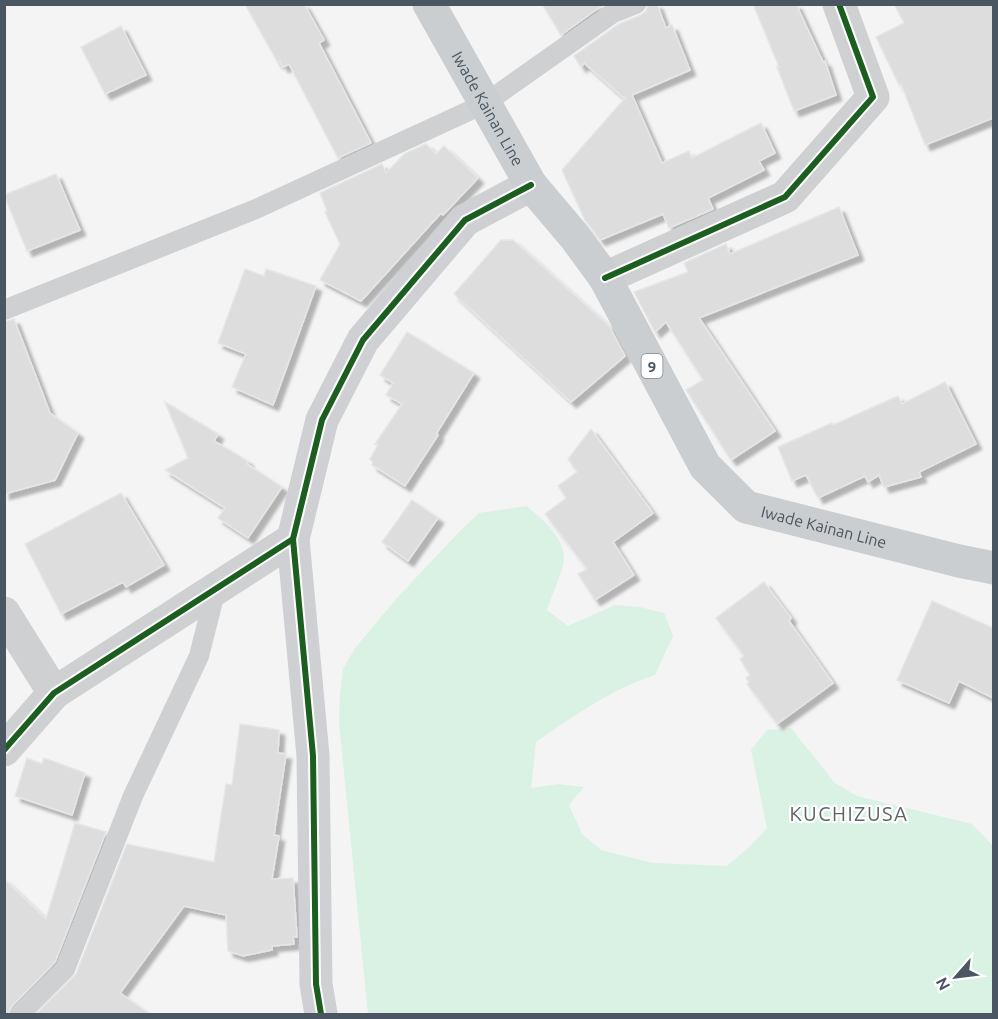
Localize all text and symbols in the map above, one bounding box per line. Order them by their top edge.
street label: Iwade Kainan Line [448,48,527,169]
road number: 9 [642,354,662,378]
street label: Iwade Kainan Line [759,502,889,551]
district label: KUCHIZUSA [789,802,909,825]
north arrow [926,947,986,1007]
text: N [932,975,954,994]

